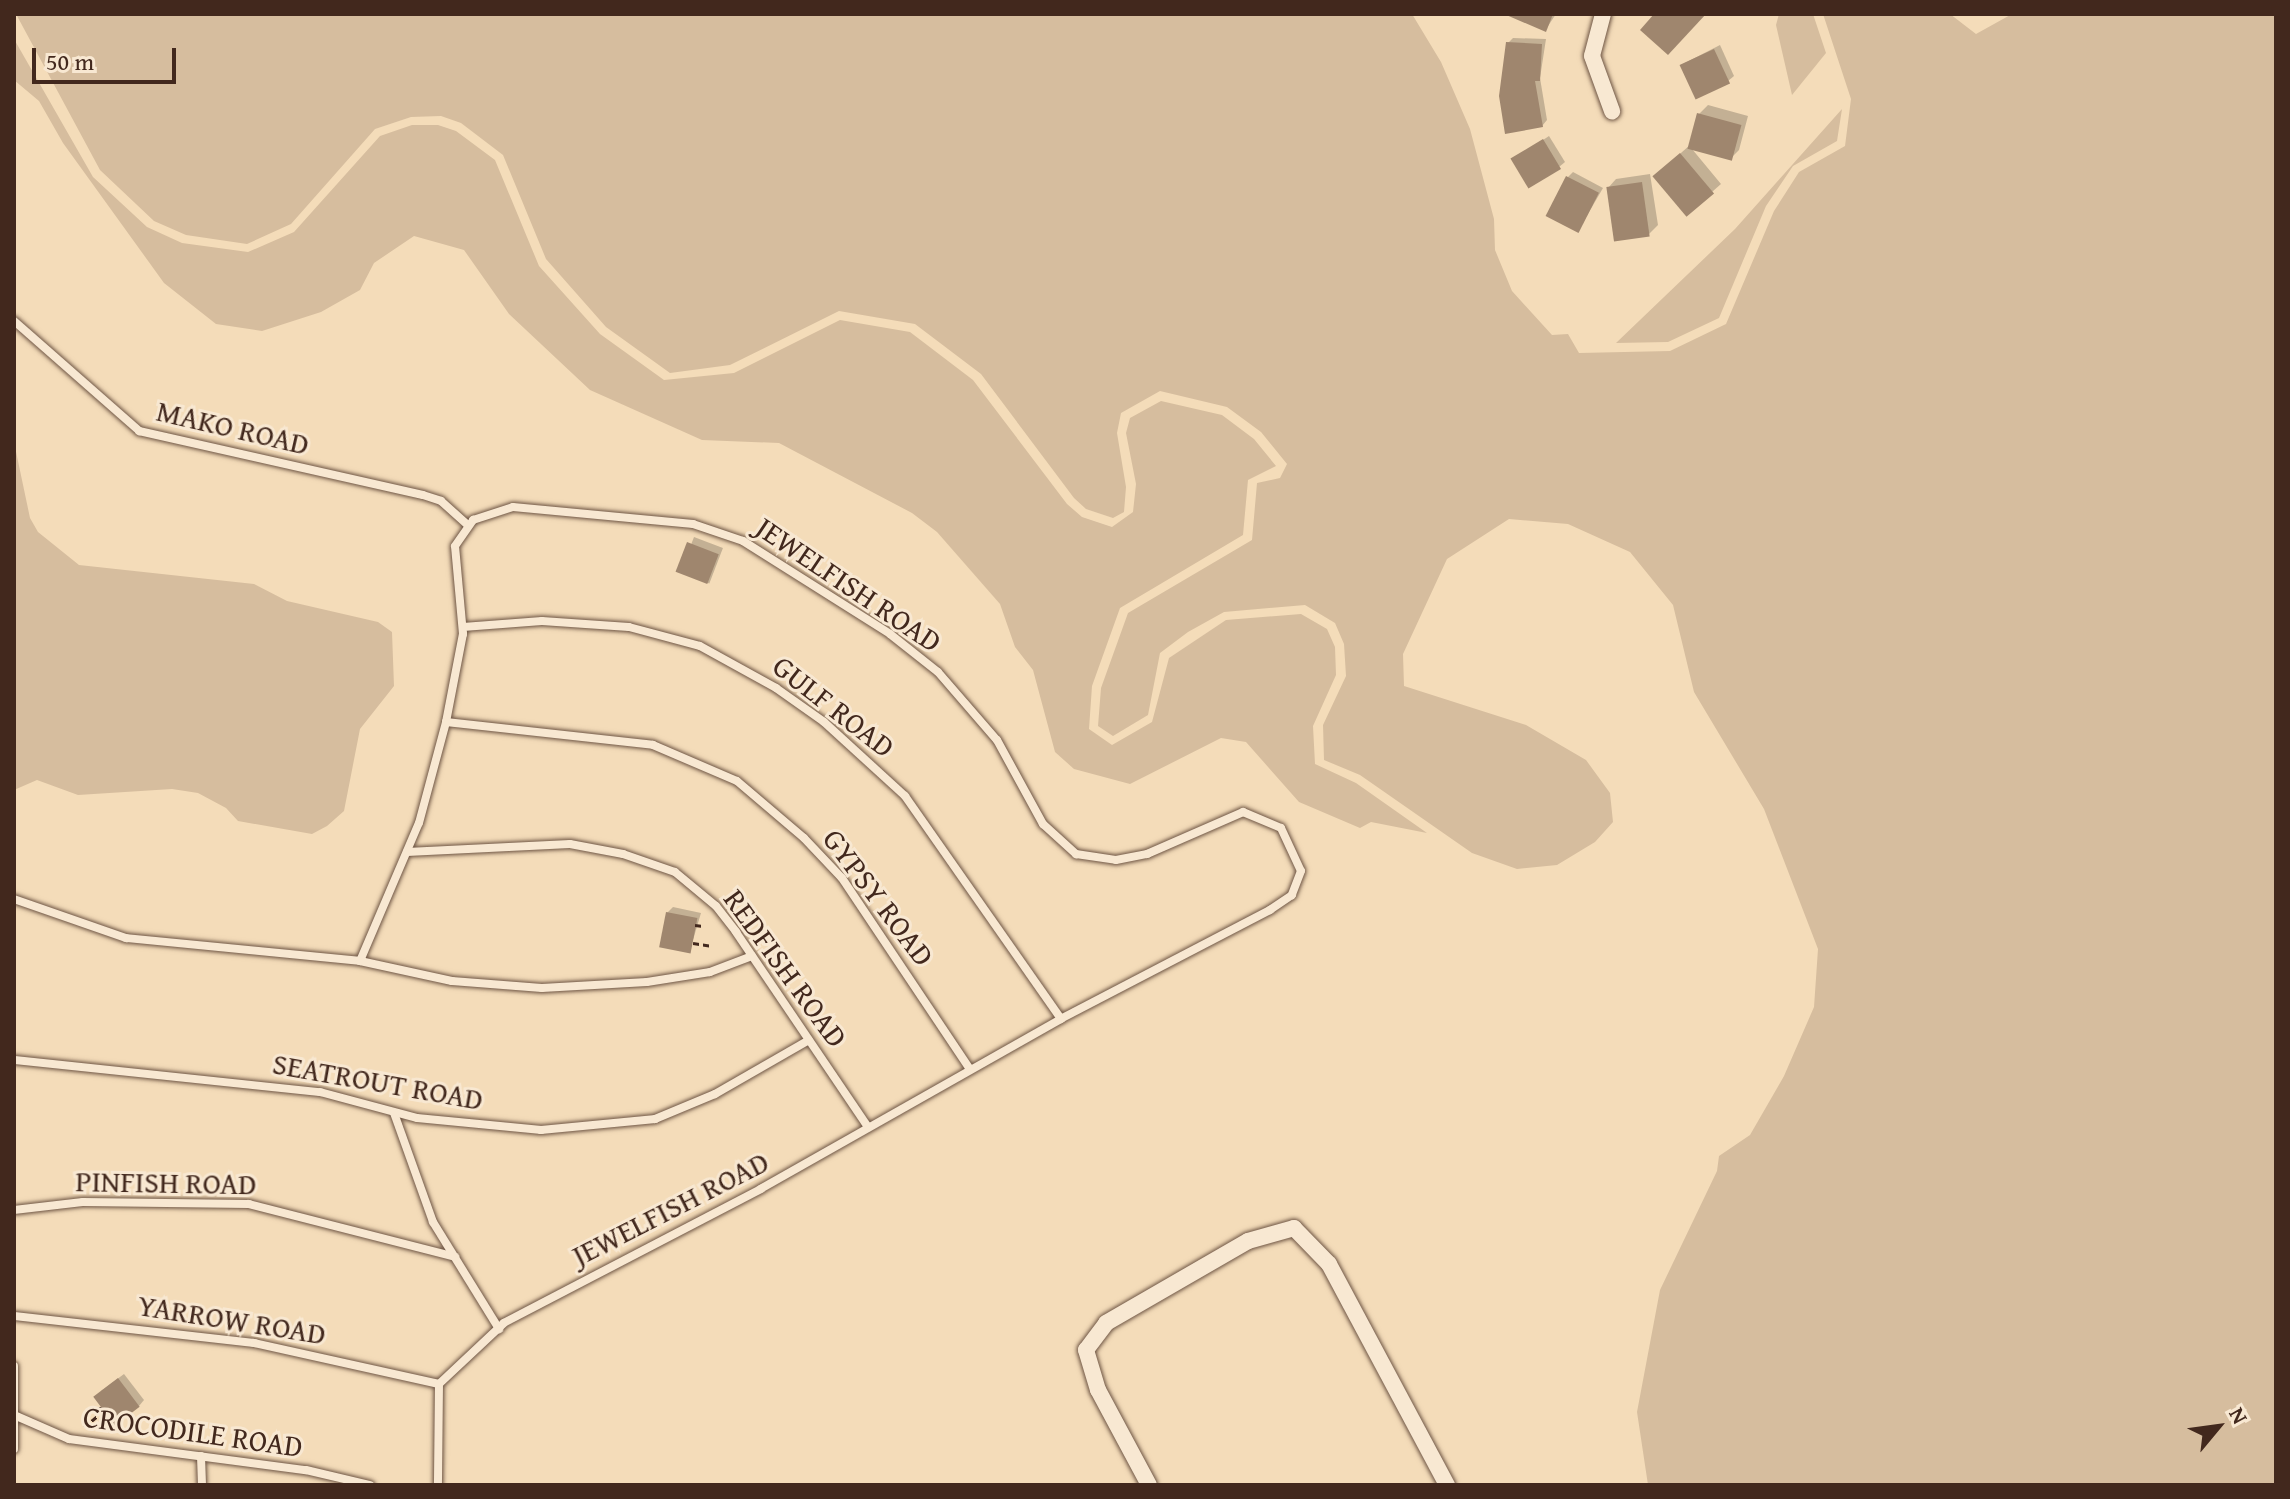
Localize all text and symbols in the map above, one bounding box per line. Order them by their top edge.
scale bar [36,32,180,82]
text: 50 m [46,44,94,79]
street label: MAKO ROAD [153,392,313,462]
street label: JEWELFISH ROAD [749,509,949,659]
street label: GULF ROAD [766,647,902,765]
street label: GYPSY ROAD [816,821,942,973]
street label: REDFISH ROAD [717,882,855,1054]
street label: SEATROUT ROAD [270,1045,486,1117]
street label: JEWELFISH ROAD [566,1143,774,1273]
street label: PINFISH ROAD [75,1162,257,1202]
street label: YARROW ROAD [135,1286,329,1352]
north arrow [2178,1387,2258,1467]
street label: CROCODILE ROAD [81,1398,305,1464]
text: N [2221,1401,2257,1430]

